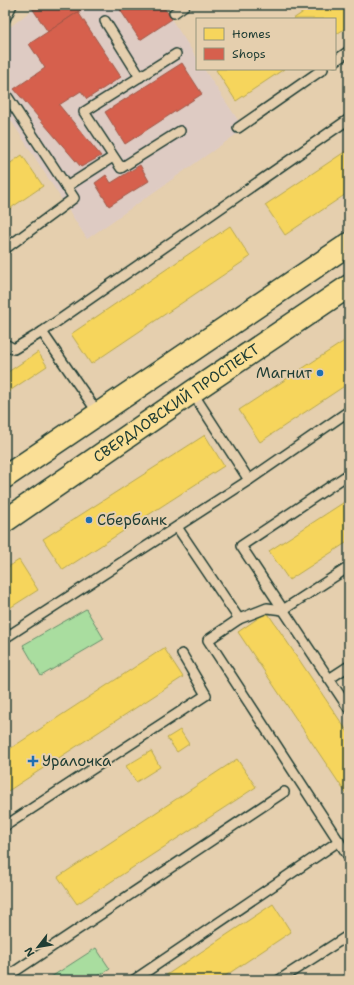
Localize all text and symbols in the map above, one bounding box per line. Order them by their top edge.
legend [196,18,336,70]
text: Homes [232,26,271,42]
text: Shops [232,46,266,62]
street label: СВЕРДЛОВСКИЙ ПРОСПЕКТ [89,339,263,467]
place label: Магнит [256,363,312,383]
marker: Магнит [315,368,325,378]
place label: Сбербанк [97,510,167,530]
marker: Сбербанк [84,515,94,525]
place label: Уралочка [42,751,112,771]
marker: Уралочка [27,755,39,767]
north arrow [18,927,58,967]
text: N [21,944,39,959]

